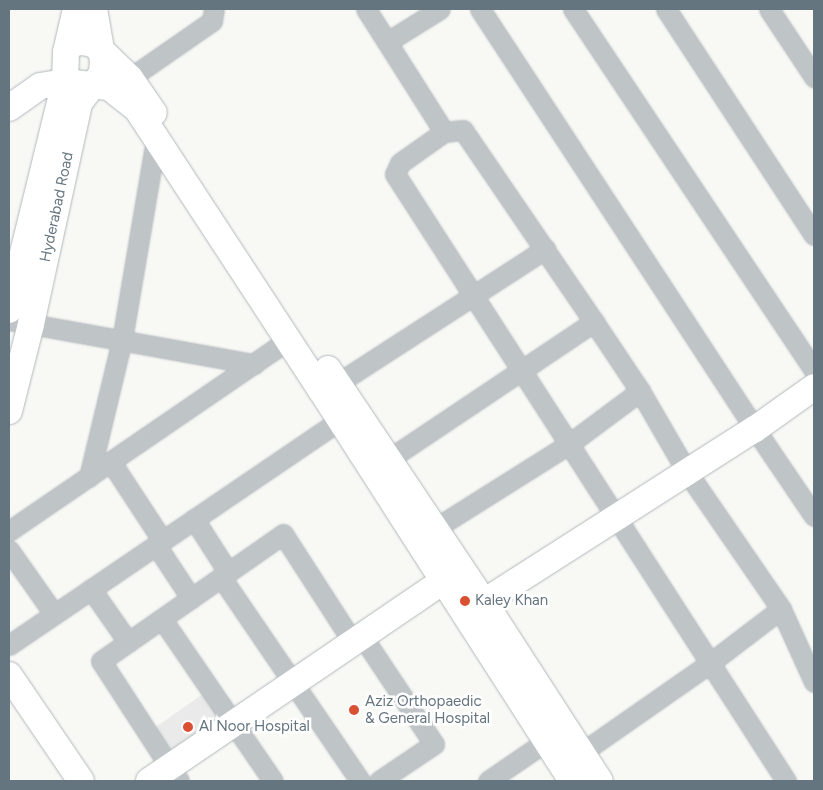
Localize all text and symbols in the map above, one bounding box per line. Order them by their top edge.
street label: Hyderabad Road [37,150,77,264]
place label: Kaley Khan [475,592,548,610]
marker: Kaley Khan [459,595,471,607]
place label: Aziz Orthopaedic & General Hospital [365,692,490,727]
marker: Aziz Orthopaedic & General Hospital [347,703,361,717]
place label: Al Noor Hospital [199,718,310,736]
marker: Al Noor Hospital [181,720,195,734]

